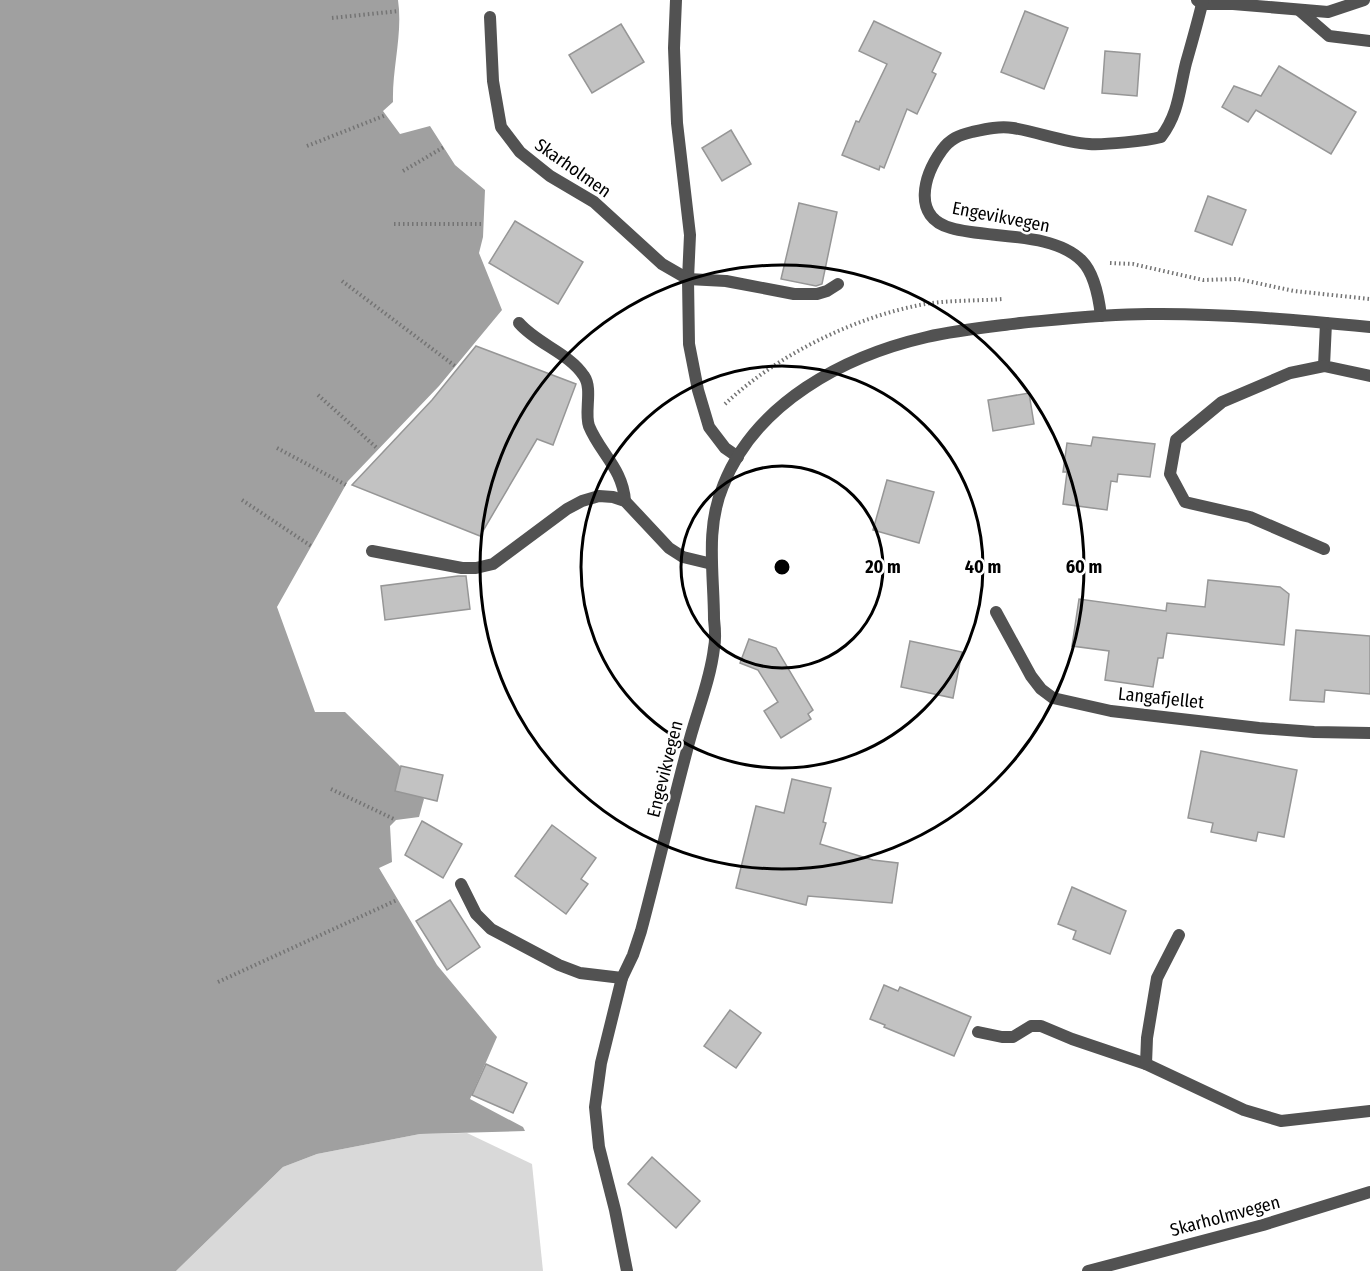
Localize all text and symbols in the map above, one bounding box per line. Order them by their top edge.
street label: Skarholmen [531,134,615,202]
street label: Engevikvegen [950,197,1052,237]
text: 20 m [864,556,901,578]
text: 40 m [965,556,1001,578]
text: 60 m [1066,556,1102,578]
centre of rings [772,557,792,577]
street label: Langafjellet [1117,683,1205,713]
street label: Engevikvegen [642,718,688,820]
street label: Skarholmvegen [1168,1191,1282,1241]

